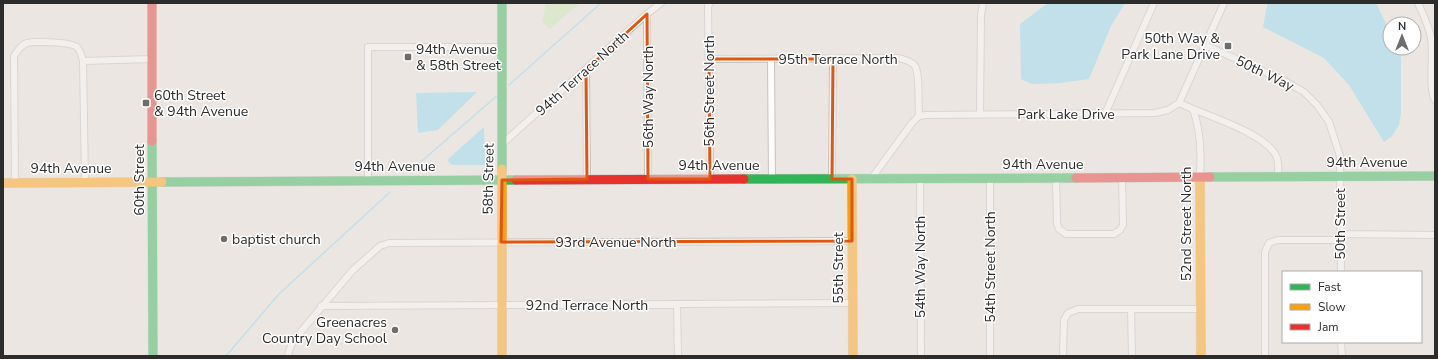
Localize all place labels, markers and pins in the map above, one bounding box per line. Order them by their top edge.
place label: 50th Way & Park Lane Drive [1121,29,1220,64]
place label: 94th Avenue & 58th Street [416,40,501,75]
marker: 50th Way & Park Lane Drive [1223,41,1233,51]
marker: 94th Avenue & 58th Street [403,52,413,62]
place label: 60th Street & 94th Avenue [154,86,248,121]
marker: 60th Street & 94th Avenue [141,98,151,108]
place label: baptist church [232,230,321,249]
marker: baptist church [219,234,229,244]
place label: Greenacres Country Day School [262,313,388,348]
marker: Greenacres Country Day School [390,325,400,335]

